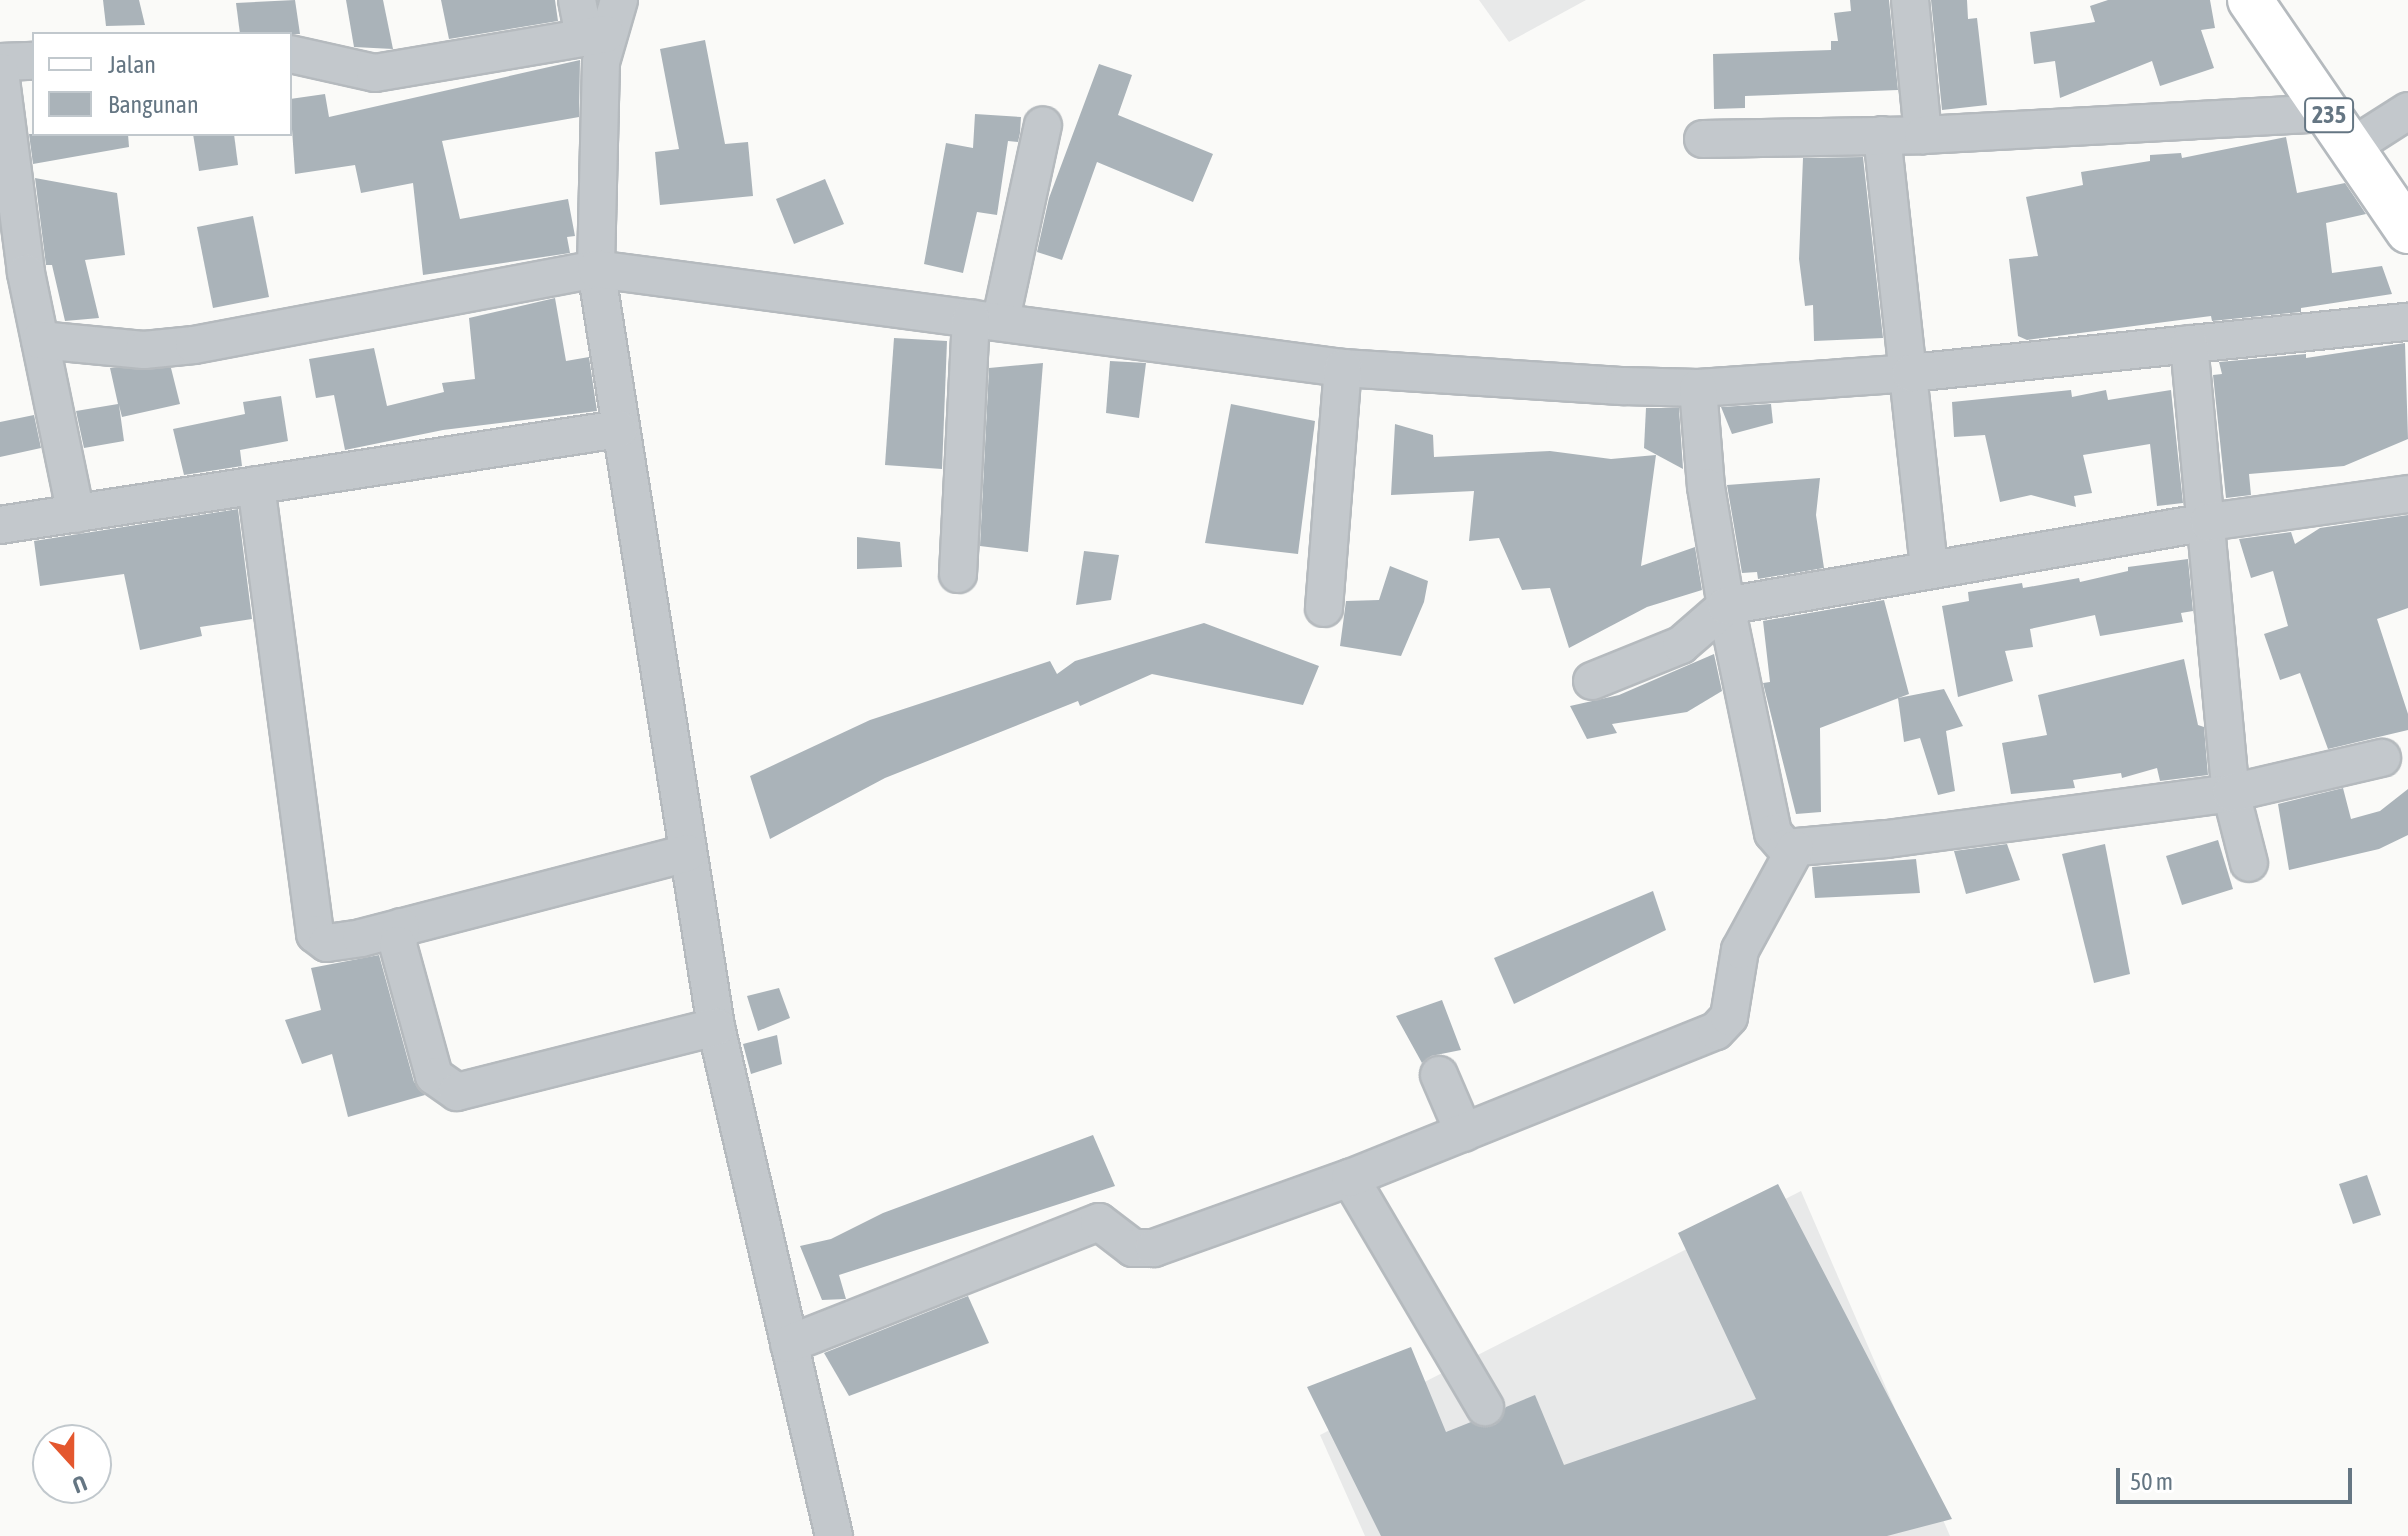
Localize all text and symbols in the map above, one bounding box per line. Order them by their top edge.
legend [32,32,292,136]
text: Jalan [108,51,156,78]
text: Bangunan [108,91,199,118]
road number: 235 [2303,95,2355,135]
north arrow [32,1424,112,1504]
scale bar [2120,1452,2356,1502]
text: 50 m [2130,1468,2173,1495]
text: U [69,1470,91,1499]

